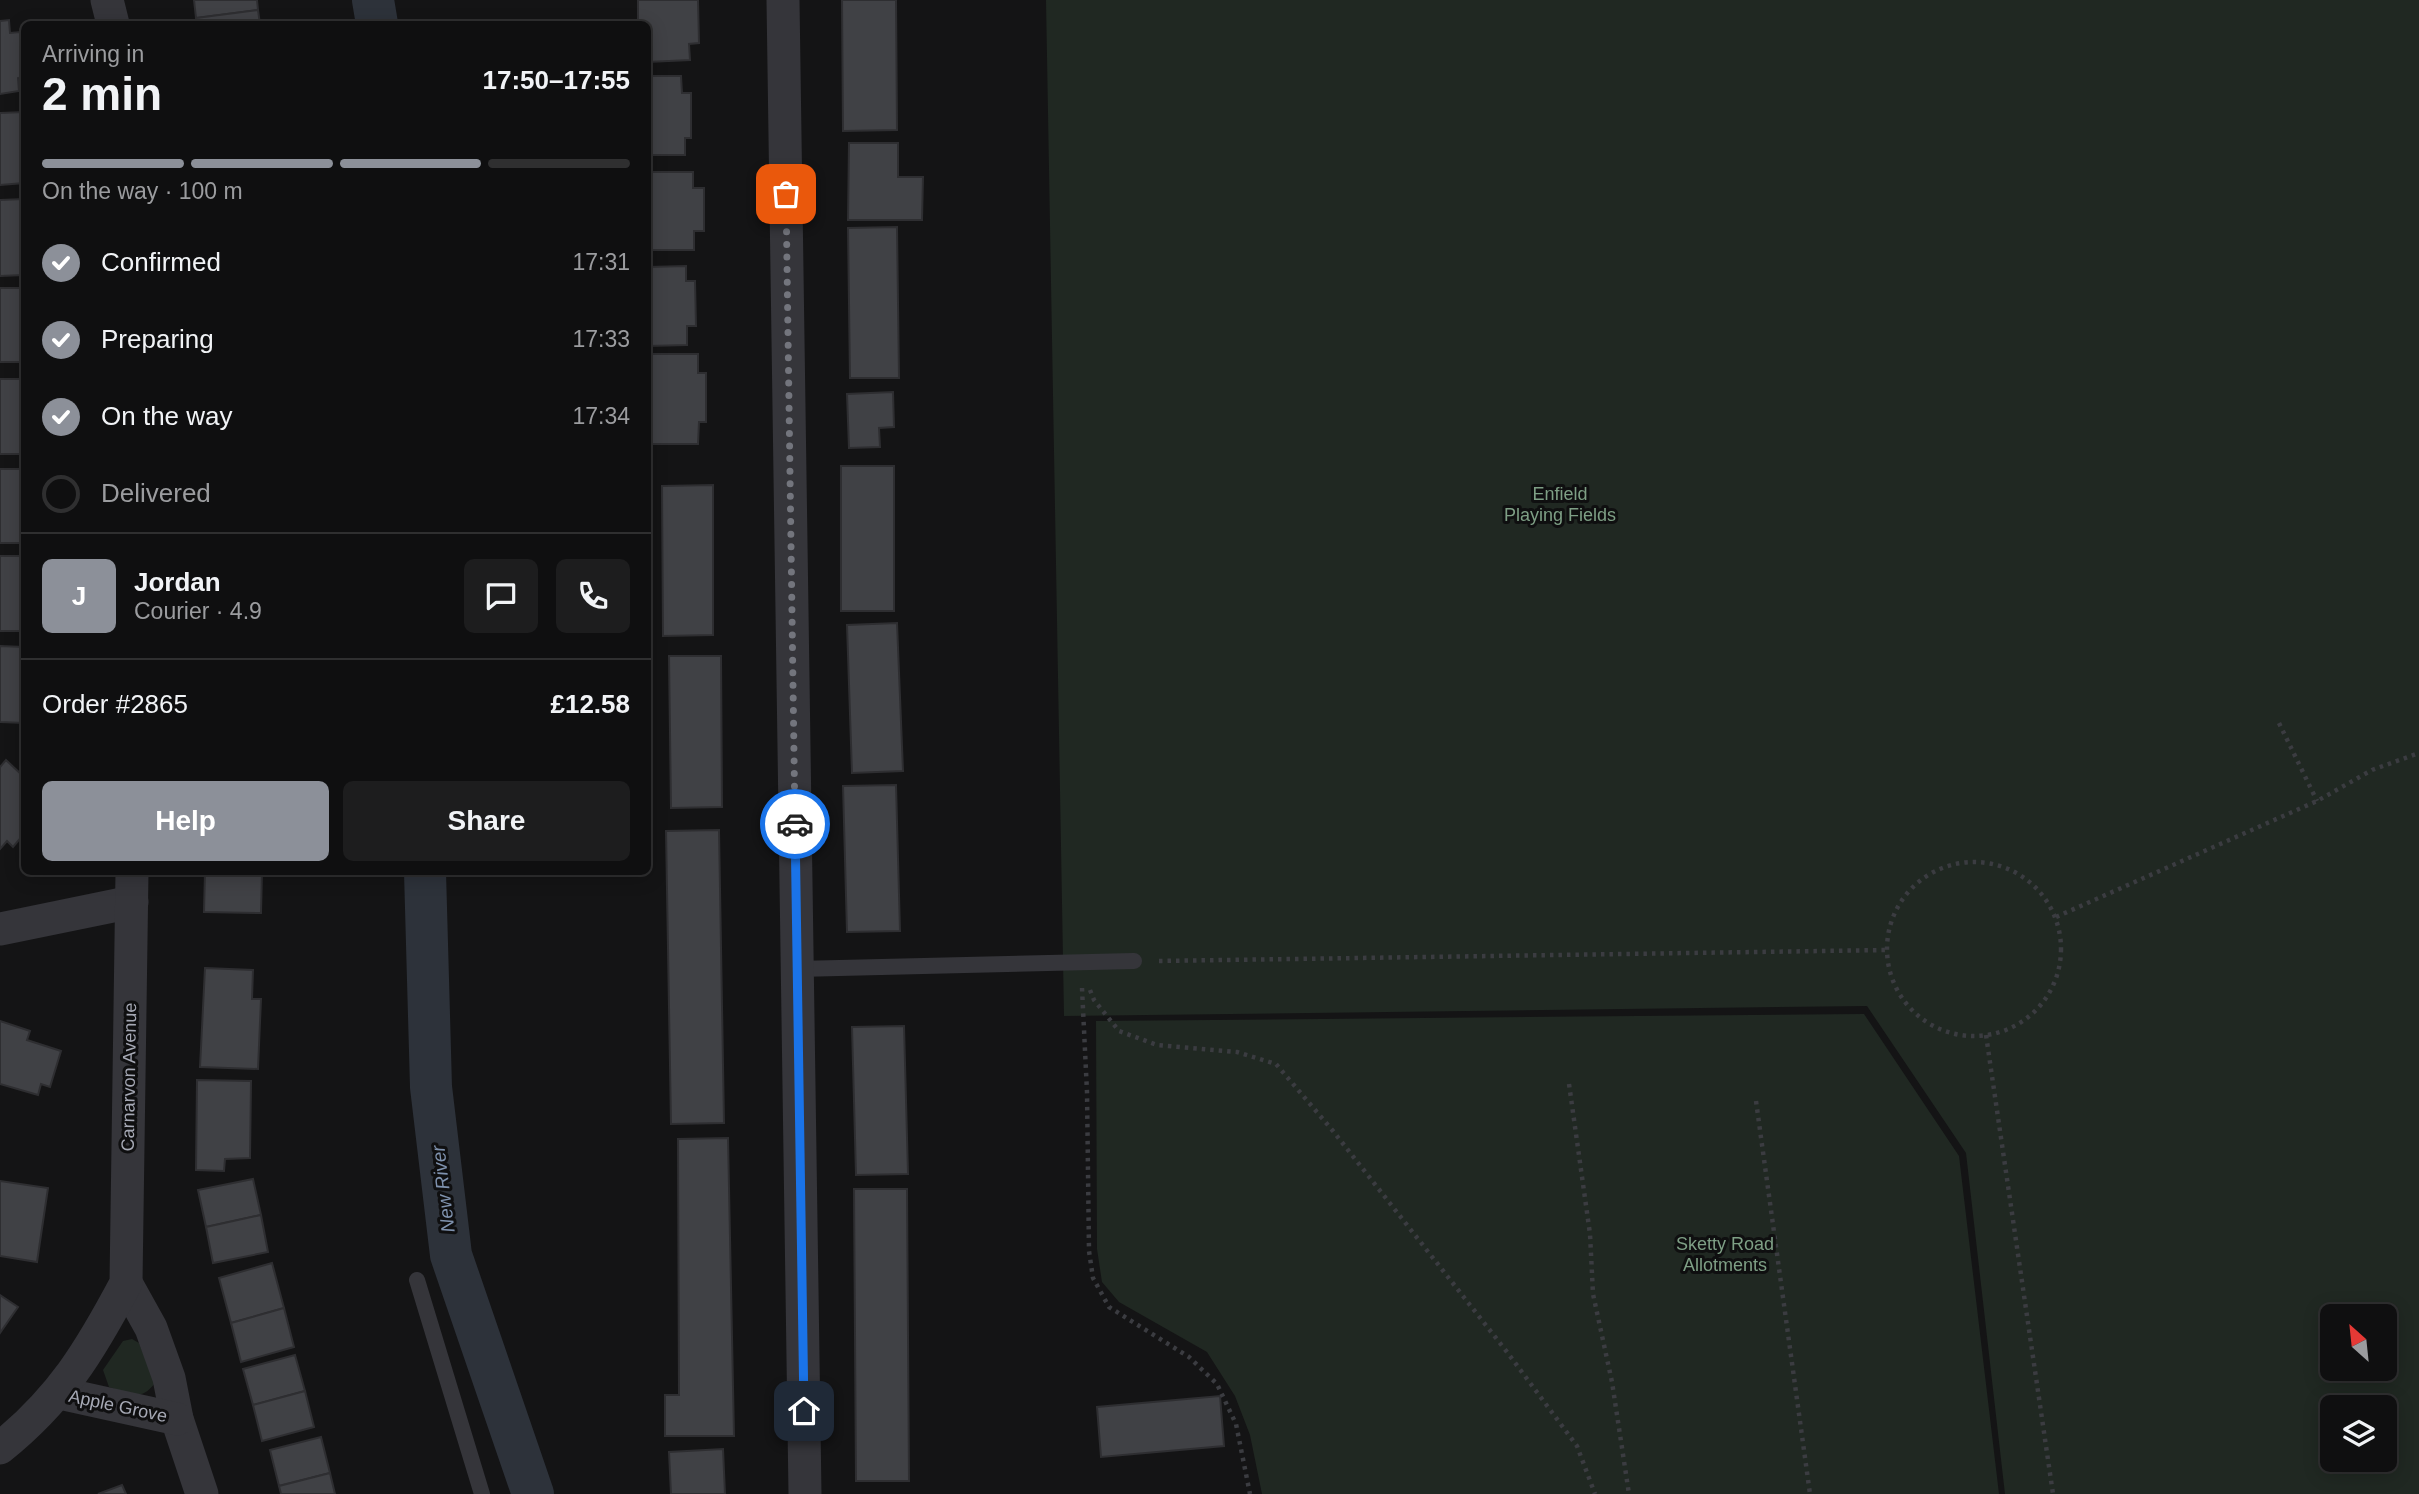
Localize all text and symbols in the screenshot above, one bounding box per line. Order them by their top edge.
text: Arriving in [42,41,144,67]
text: 17:50–17:55 [483,65,630,95]
text: 2 min [42,68,162,120]
pin [756,164,816,224]
icon: bag [767,175,805,213]
text: On the way · 100 m [42,178,243,204]
icon: check [42,244,80,282]
text: Confirmed [101,247,221,277]
text: 17:31 [572,249,630,275]
icon: check [42,321,80,359]
text: Preparing [101,324,214,354]
text: 17:33 [572,326,630,352]
icon: check [42,398,80,436]
text: On the way [101,401,233,431]
text: 17:34 [572,403,630,429]
text: Delivered [101,478,211,508]
park label: Enfield Playing Fields [1504,484,1616,525]
button: chat [464,559,538,633]
button: phone [556,559,630,633]
text: Jordan [134,567,221,597]
text: J [72,581,86,611]
text: Courier · 4.9 [134,598,262,624]
text: Order #2865 [42,689,188,719]
text: £12.58 [550,689,630,719]
button: Help [42,781,329,861]
button: Share [343,781,630,861]
courier [760,789,830,859]
icon: car [776,805,814,843]
street label: Carnarvon Avenue [118,1002,140,1152]
water label: New River [427,1144,459,1234]
park label: Sketty Road Allotments [1676,1234,1774,1275]
north arrow [2320,1304,2398,1381]
map controls [2320,1304,2397,1472]
pin [774,1381,834,1441]
street label: Apple Grove [67,1386,169,1426]
icon: home [785,1392,823,1430]
button: layers [2320,1395,2397,1472]

